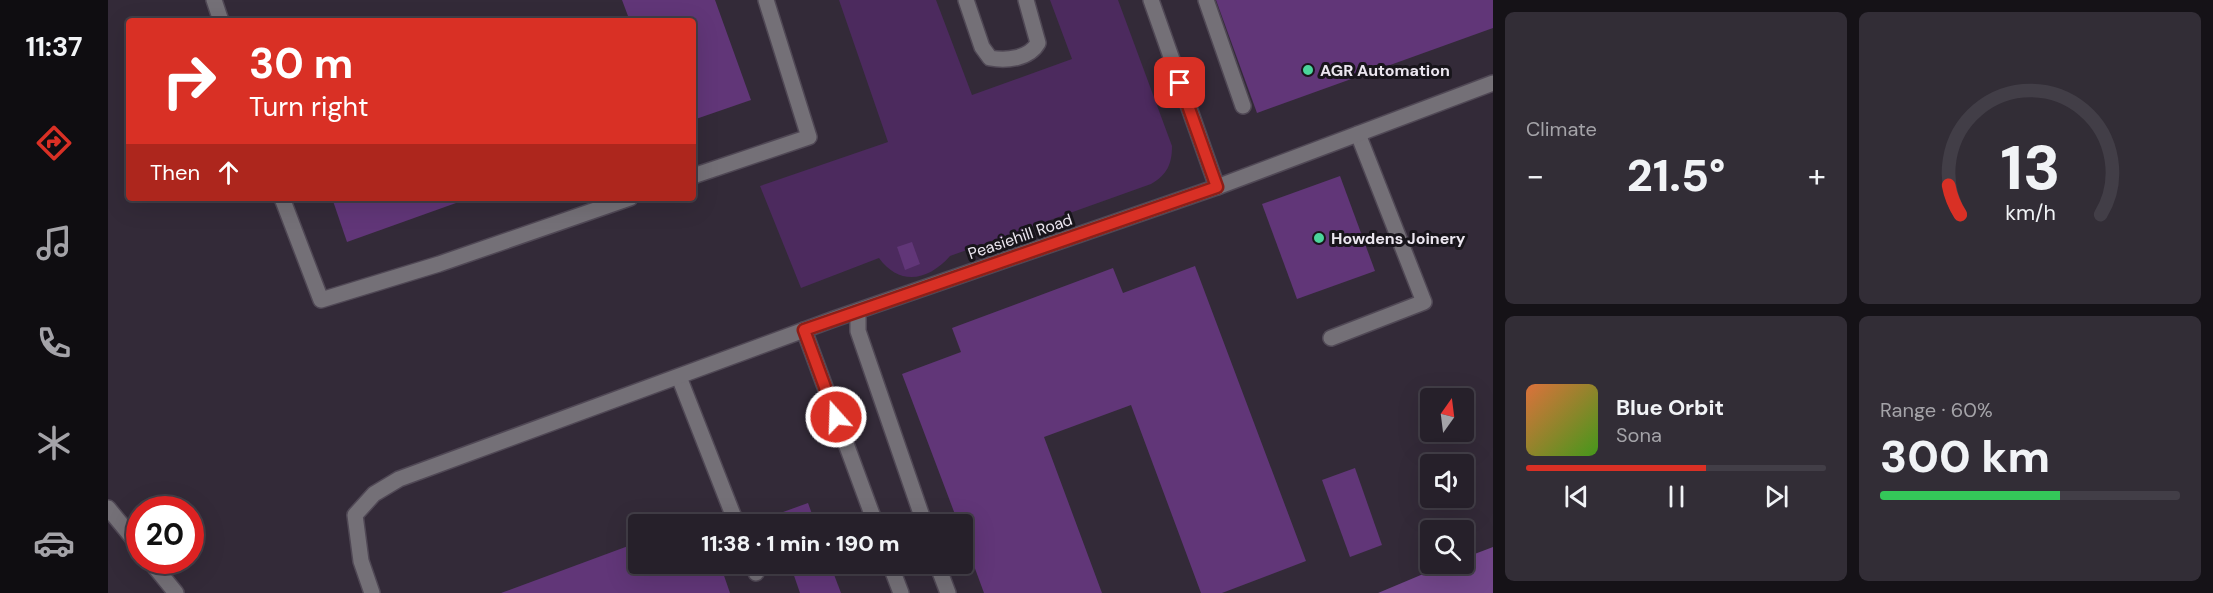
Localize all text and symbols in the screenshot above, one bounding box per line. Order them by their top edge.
text: 11:37 [25,29,83,64]
text: 30 m [249,36,353,91]
icon: right [150,42,228,120]
pin [1154,57,1205,108]
place label: AGR Automation [1320,60,1450,81]
marker: AGR Automation [1301,63,1315,77]
icon: arrive [1163,66,1196,99]
text: Turn right [249,89,369,124]
text: Climate [1526,116,1597,142]
icon: directions [33,122,75,164]
text: 13 [2000,127,2060,208]
text: 21.5° [1627,146,1725,205]
text: − [1526,154,1544,197]
text: + [1808,154,1826,197]
icon: ahead [212,156,245,189]
text: Then [150,158,200,187]
text: km/h [2005,199,2055,227]
street label: Peasiehill Road [965,209,1075,264]
icon: music [33,222,75,264]
place label: Howdens Joinery [1331,228,1466,249]
marker: Howdens Joinery [1312,231,1326,245]
icon: phone [33,322,75,364]
position arrow [804,385,868,449]
north arrow [1420,388,1474,442]
map controls [1420,388,1474,574]
text: Blue Orbit [1616,393,1724,422]
text: Range · 60% [1880,397,1993,423]
icon: climate [33,422,75,464]
text: Sona [1616,422,1662,448]
text: 300 km [1880,427,2050,486]
button: sound [1420,454,1474,508]
icon: previous [1560,480,1593,513]
icon: pause [1660,480,1693,513]
icon: next [1760,480,1793,513]
speed limit sign: 20 [126,496,204,574]
button: search [1420,520,1474,574]
icon: car [33,522,75,564]
text: 11:38 · 1 min · 190 m [701,529,900,558]

